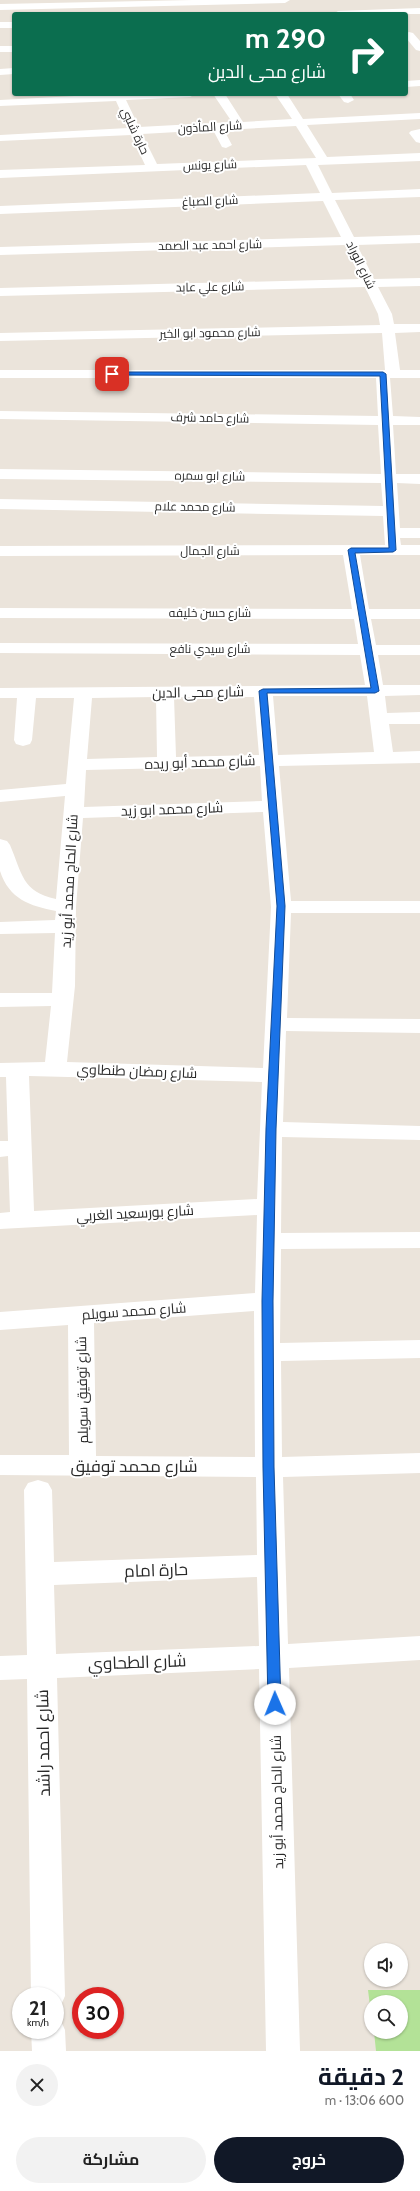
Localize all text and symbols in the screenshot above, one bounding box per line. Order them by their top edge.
text: 290 m [245,21,326,55]
icon: right [340,28,392,80]
text: شارع محى الدين [208,61,326,83]
street label: حارة شلبي [115,105,153,158]
street label: شارع المأذون [177,117,243,137]
street label: شارع يونس [183,156,237,174]
street label: شارع الصباغ [182,192,239,210]
street label: شارع احمد عبد الصمد [158,236,262,254]
street label: شارع الوراد [343,238,380,292]
street label: شارع علي عابد [176,278,245,298]
street label: شارع محمود ابو الخير [158,324,261,342]
pin [95,357,129,391]
icon: arrive [101,363,123,385]
street label: شارع حامد شرف [171,409,250,427]
street label: شارع ابو سمره [175,467,246,485]
street label: شارع محمد علام [154,498,236,516]
street label: شارع الجمال [180,543,240,559]
street label: شارع حسن خليفه [169,605,251,621]
street label: شارع سيدي نافع [170,641,251,659]
street label: شارع محى الدين [152,682,244,702]
street label: شارع محمد أبو ريده [144,751,256,773]
street label: شارع محمد ابو زيد [120,798,224,820]
street label: شارع الحاج محمد أبو زيد [57,814,81,948]
street label: شارع رمضان طنطاوي [76,1060,198,1085]
street label: شارع بورسعيد الغربي [76,1201,194,1228]
street label: شارع محمد سويلم [81,1298,187,1325]
street label: شارع توفيق سويلم [72,1336,93,1444]
street label: شارع محمد توفيق [70,1456,198,1478]
street label: حارة امام [124,1559,188,1583]
street label: شارع الطحاوي [87,1650,187,1677]
position arrow [254,1683,296,1725]
street label: شارع احمد راشد [32,1689,56,1797]
street label: شارع الحاج محمد أبو زيد [267,1735,287,1869]
map controls [364,1943,408,2039]
button: sound [364,1943,408,1987]
speed limit sign: 30 [72,1987,124,2039]
button: search [364,1995,408,2039]
text: 21 [29,1996,47,2020]
text: km/h [27,2016,49,2029]
text: 2 دقيقة [318,2062,404,2091]
button: close [16,2064,58,2106]
text: 600 m · 13:06 [325,2092,404,2108]
button: مشاركة [16,2137,206,2183]
button: خروج [214,2137,404,2183]

